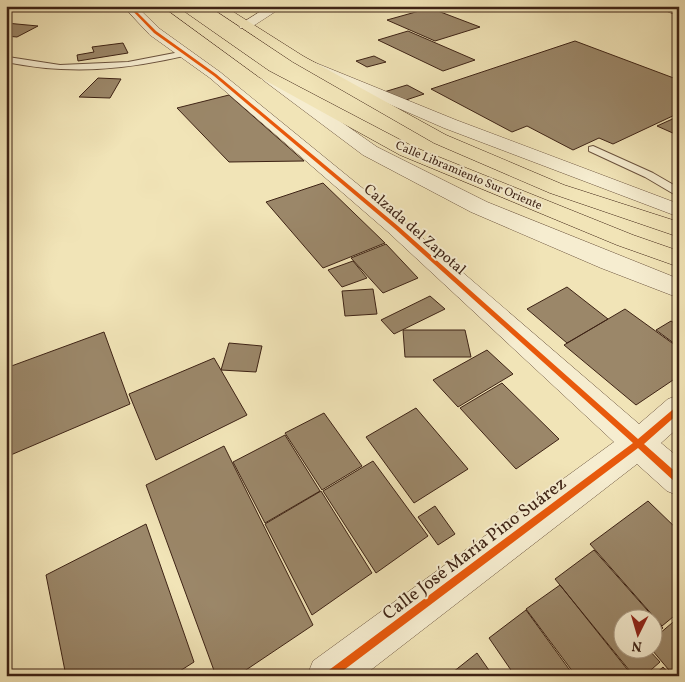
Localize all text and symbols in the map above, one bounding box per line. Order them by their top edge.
street label: Calle Libramiento Sur Oriente [393,138,545,214]
street label: Calzada del Zapotal [358,180,470,281]
street label: Calle José María Pino Suárez [378,472,572,627]
north arrow [612,610,662,660]
text: N [631,636,643,655]

